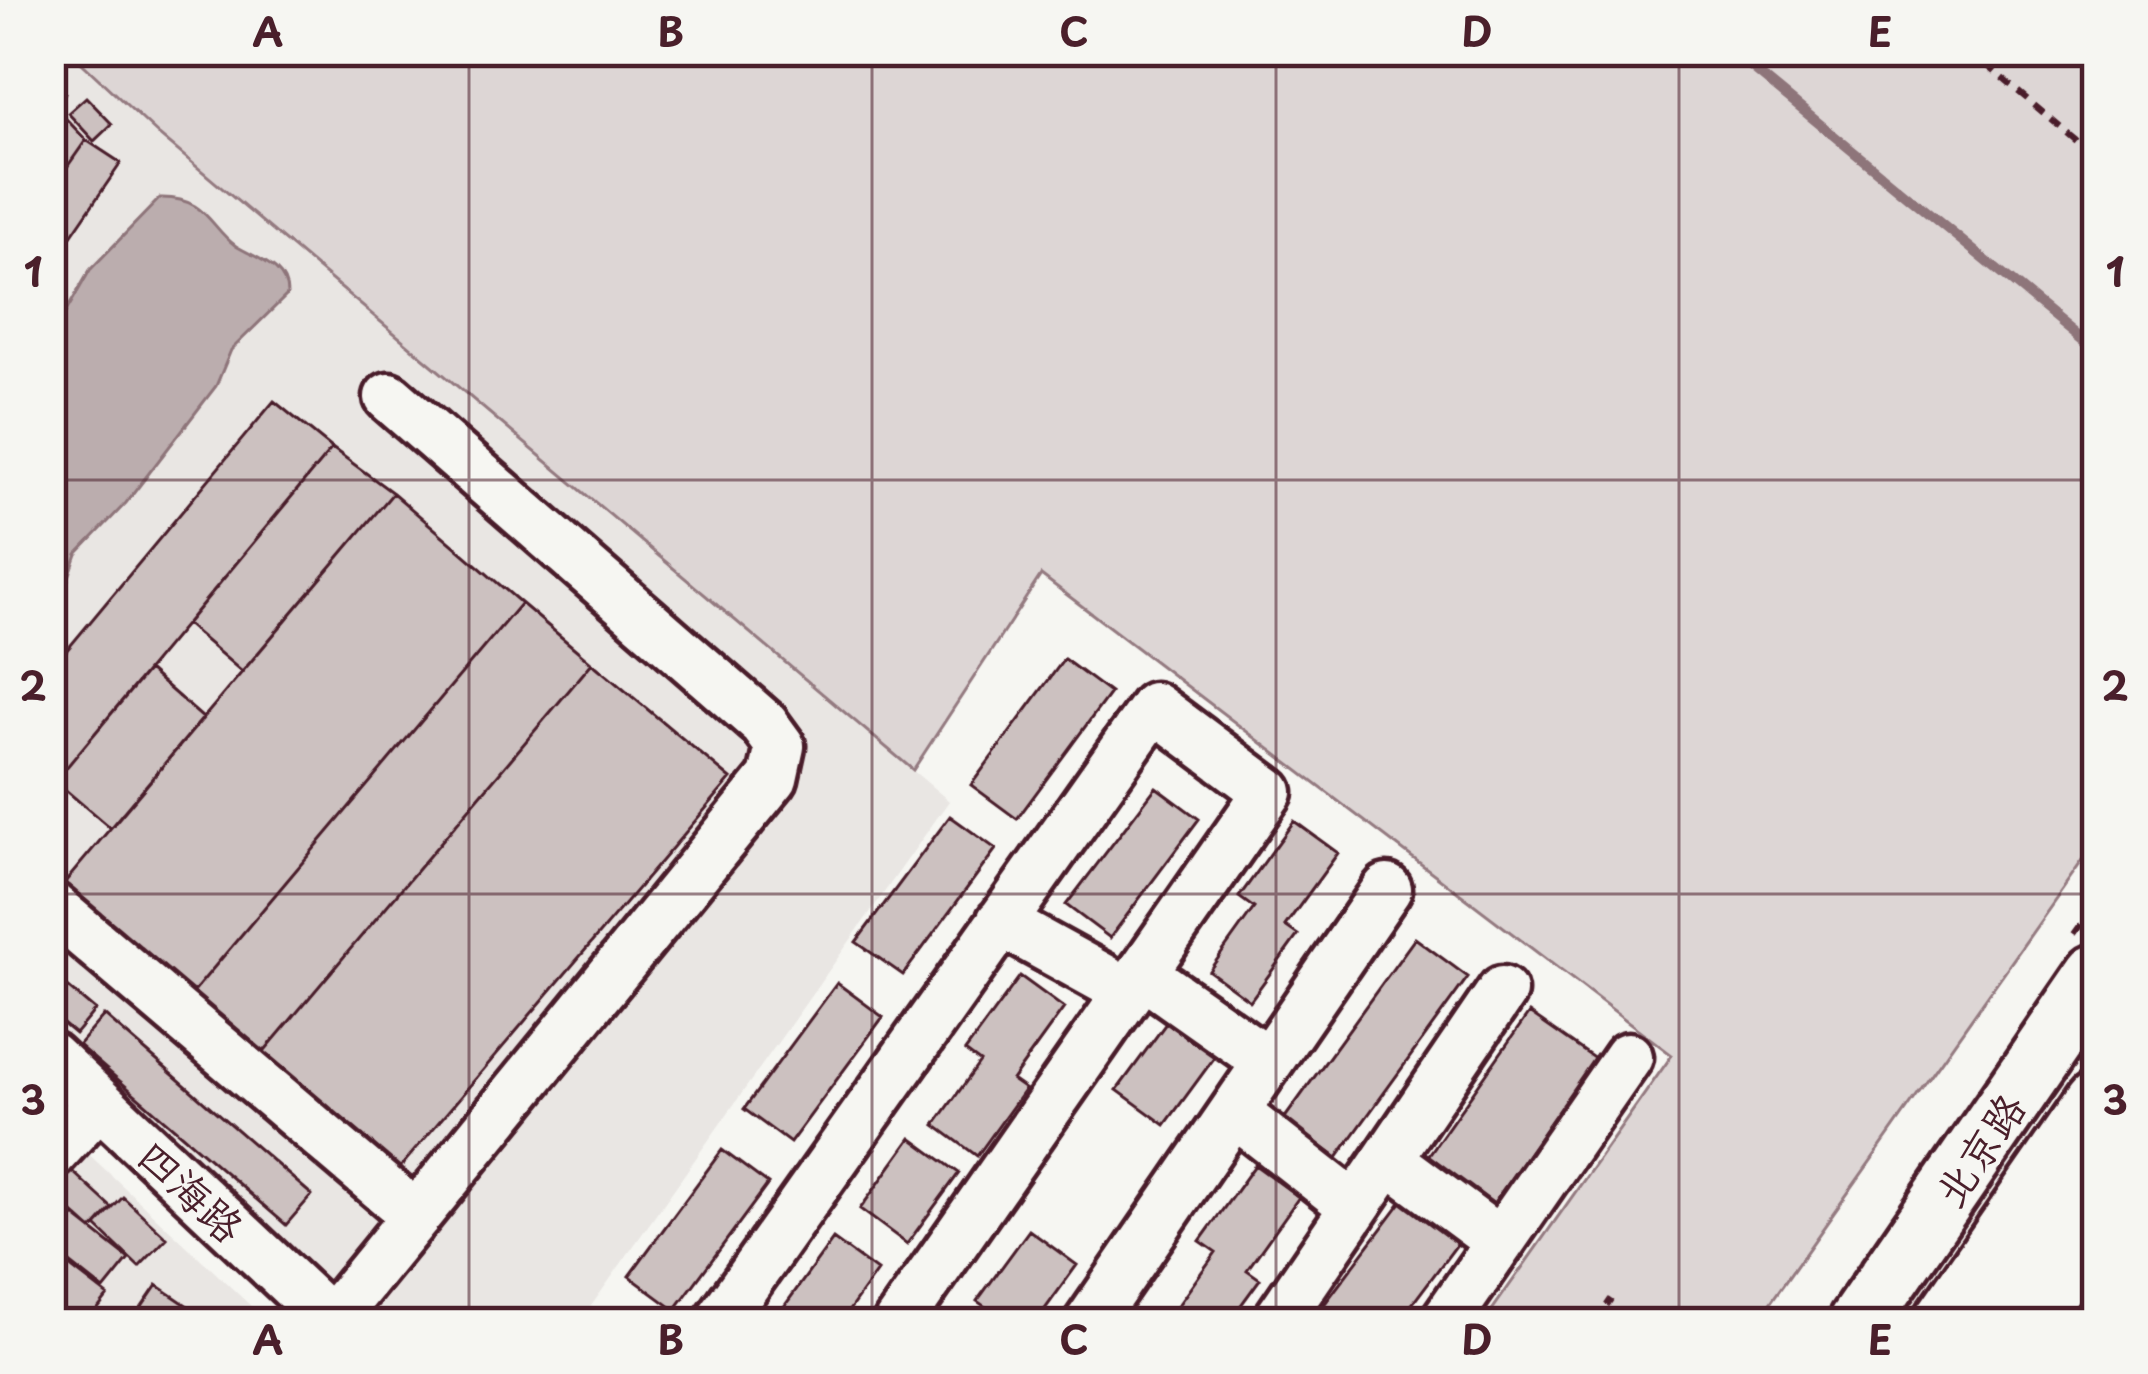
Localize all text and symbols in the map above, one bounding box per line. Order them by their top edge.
text: A [253,1,283,60]
text: B [658,1,684,60]
text: C [1059,1,1089,60]
text: D [1461,1,1493,60]
text: E [1868,1,1892,60]
text: 1 [24,241,42,300]
text: 1 [2106,241,2124,300]
text: 2 [19,655,47,714]
text: 2 [2101,655,2129,714]
text: 3 [20,1069,46,1128]
text: 3 [2102,1069,2128,1128]
street label: 北京路 [1917,1079,2039,1219]
street label: 四海路 [124,1124,260,1256]
text: A [253,1309,283,1368]
text: B [658,1309,684,1368]
text: C [1059,1309,1089,1368]
text: D [1461,1309,1493,1368]
text: E [1868,1309,1892,1368]

